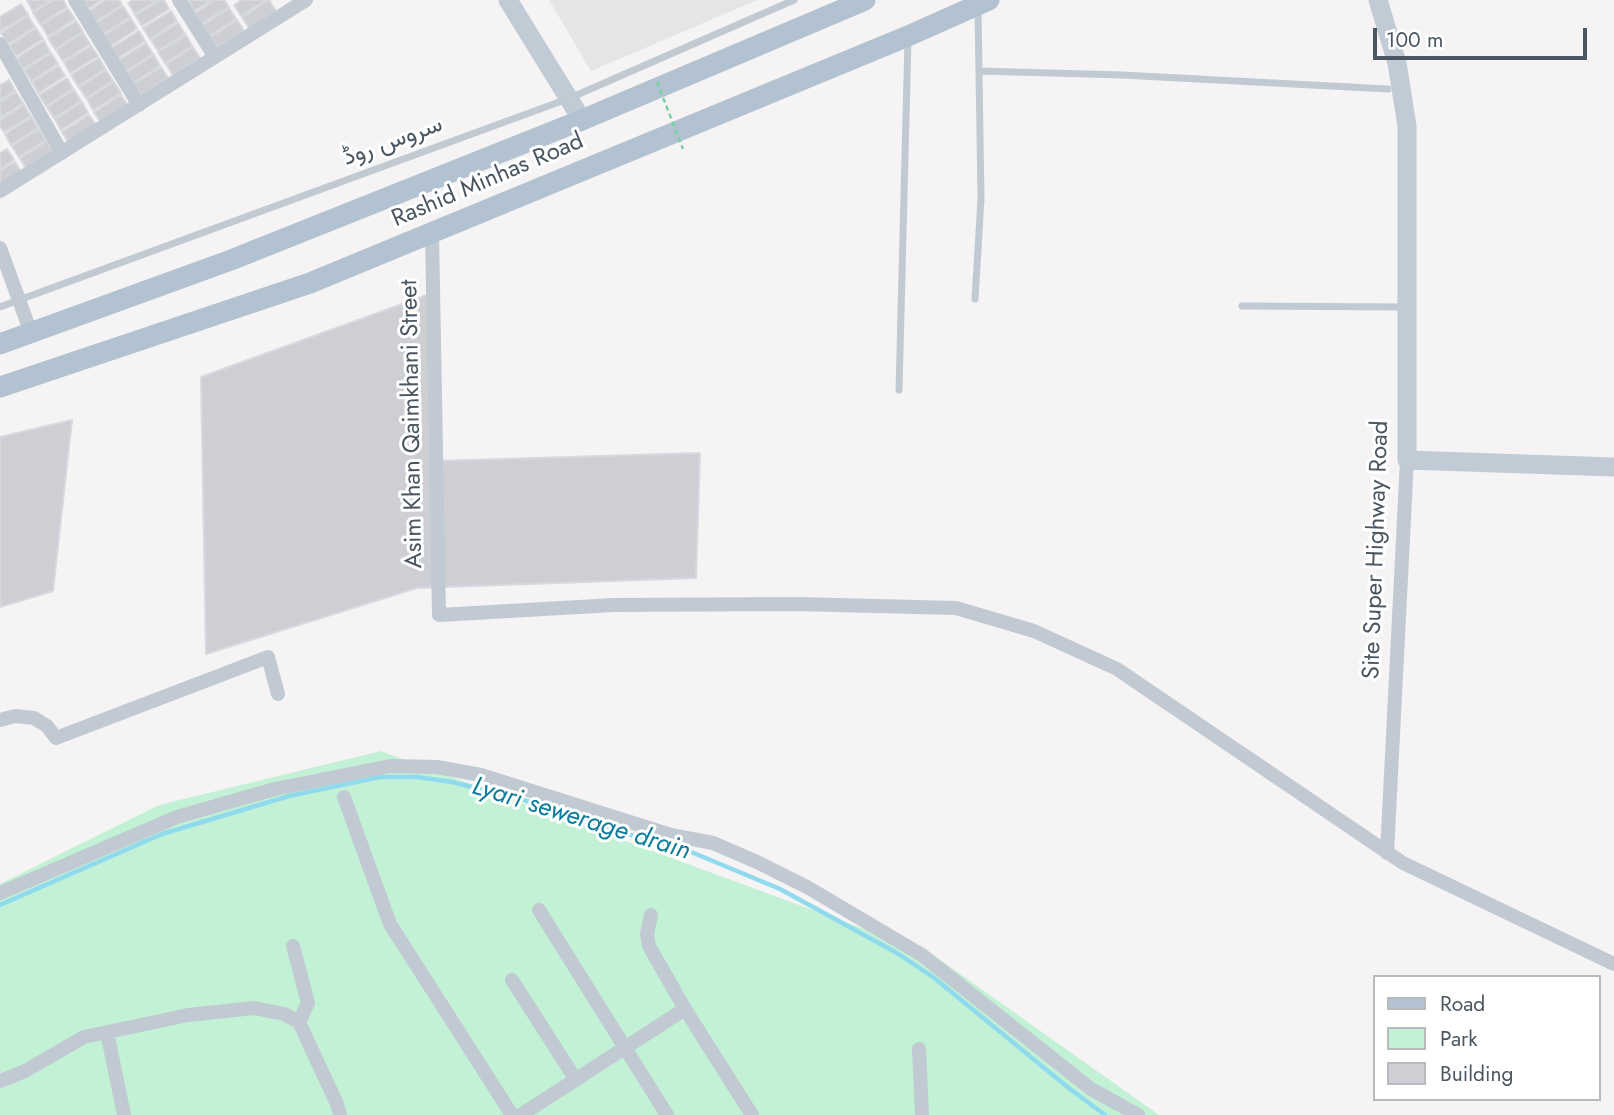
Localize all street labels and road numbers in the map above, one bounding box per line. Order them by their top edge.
street label: سروس روڈ [339,111,447,173]
street label: Rashid Minhas Road [388,128,588,234]
street label: Asim Khan Qaimkhani Street [396,279,430,569]
street label: Site Super Highway Road [1358,420,1396,680]

